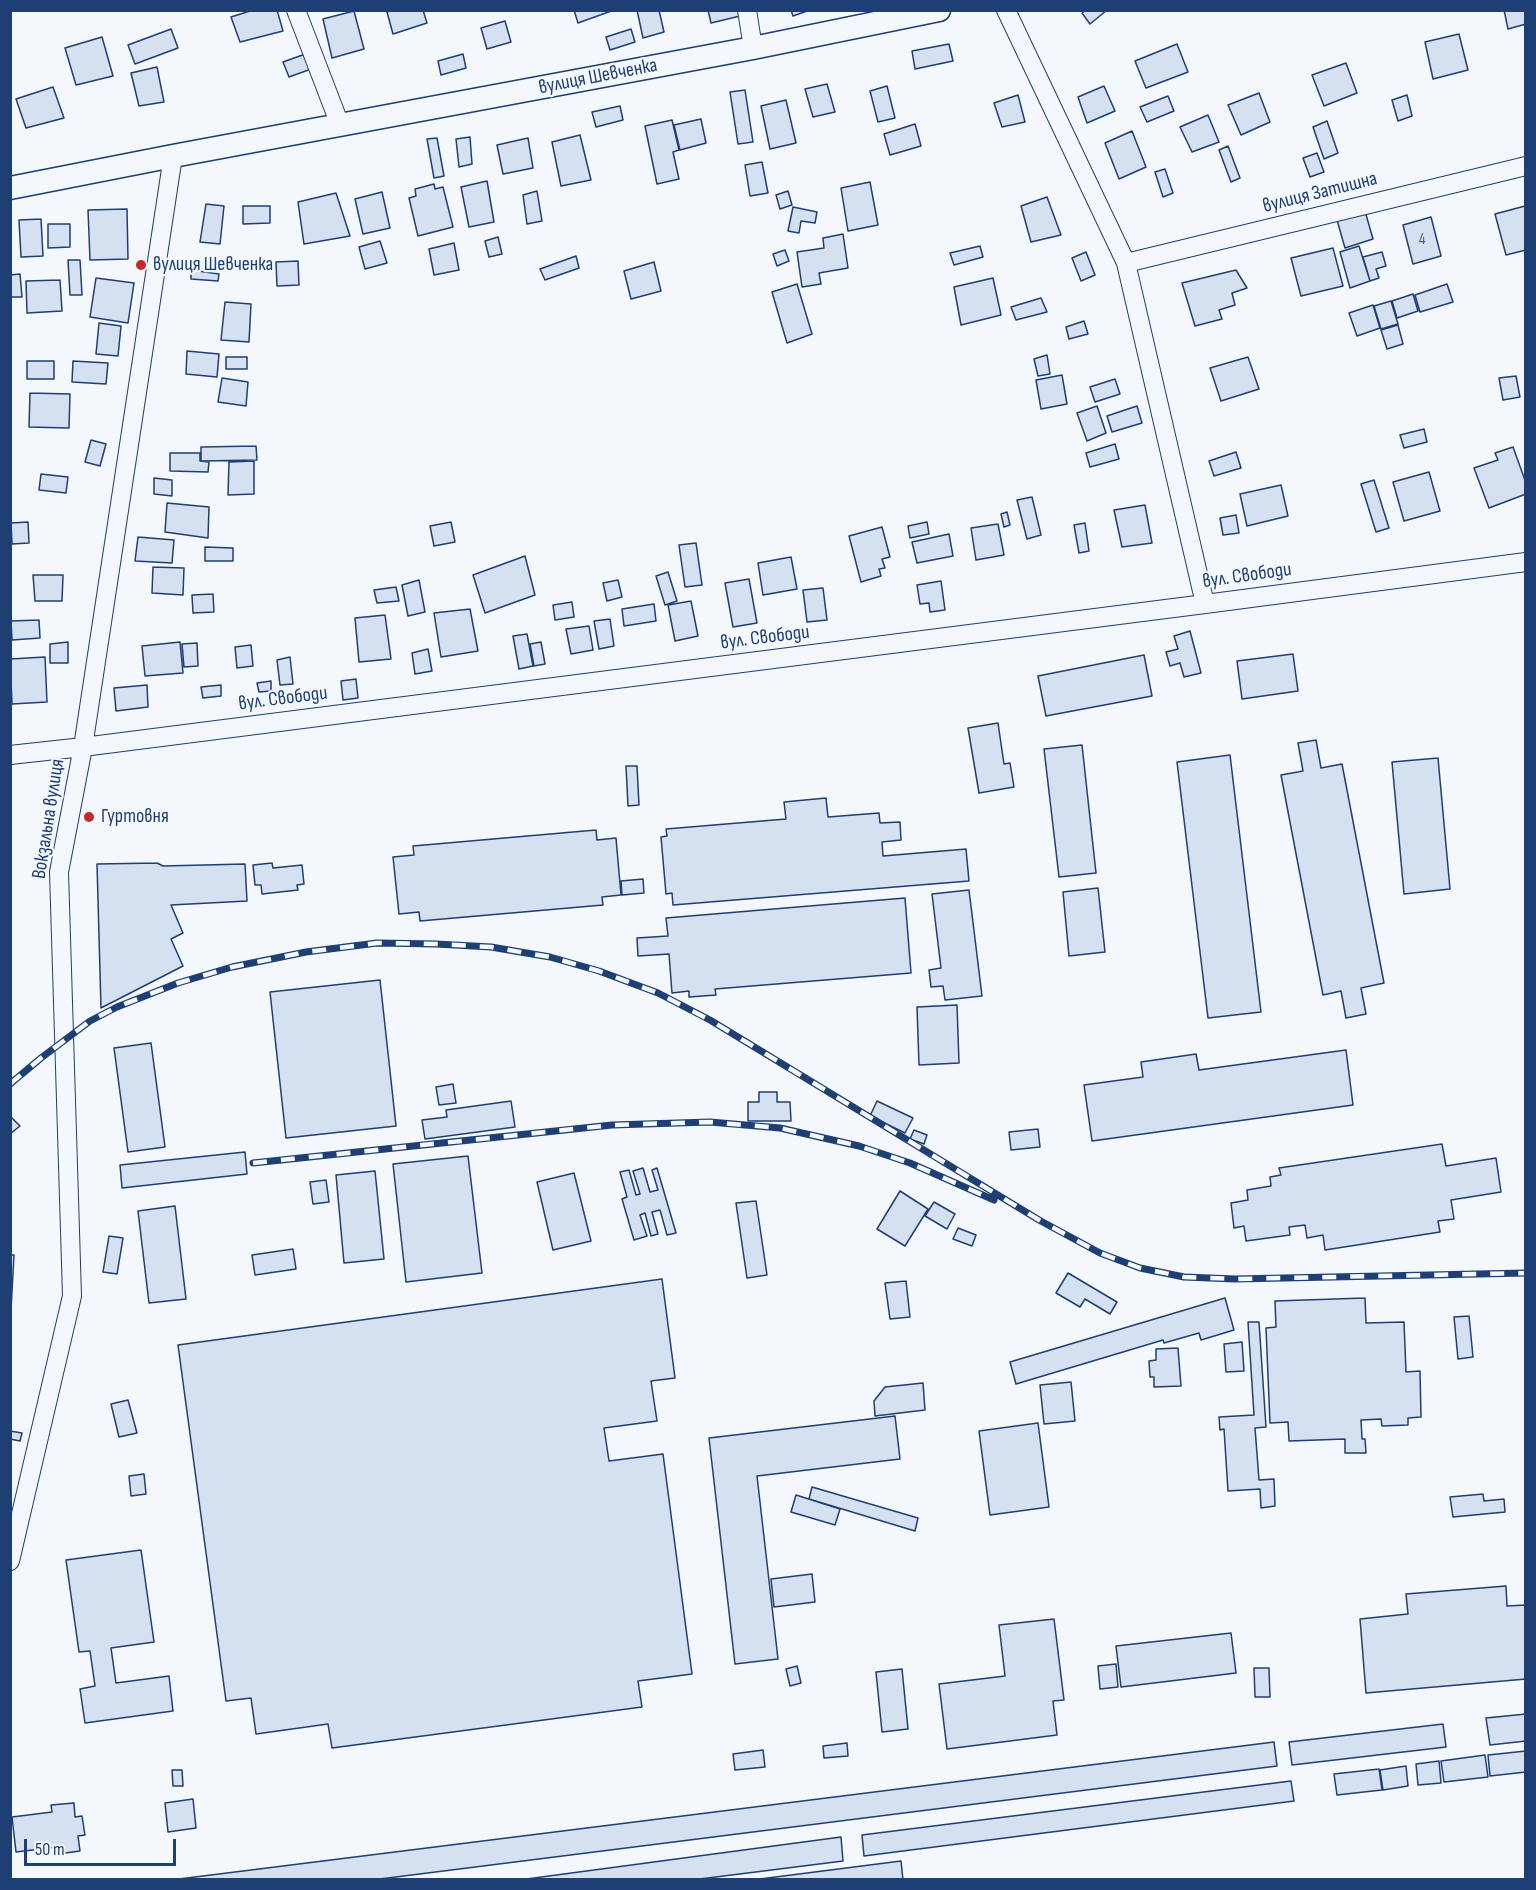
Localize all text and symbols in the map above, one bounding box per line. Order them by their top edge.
street label: вулиця Шевченка [537,54,659,100]
street label: вулиця Затишна [1260,167,1380,219]
house number: 4 [1419,230,1425,250]
place label: вулиця Шевченка [153,253,273,277]
marker: вулиця Шевченка [134,258,148,272]
street label: вул. Свободи [1201,558,1293,594]
street label: вул. Свободи [719,621,811,655]
street label: вул. Свободи [237,682,329,716]
street label: Вокзальна вулиця [28,757,70,881]
place label: Гуртовня [101,805,169,829]
marker: Гуртовня [82,810,96,824]
scale bar [27,1827,178,1865]
text: 50 m [35,1839,65,1860]

